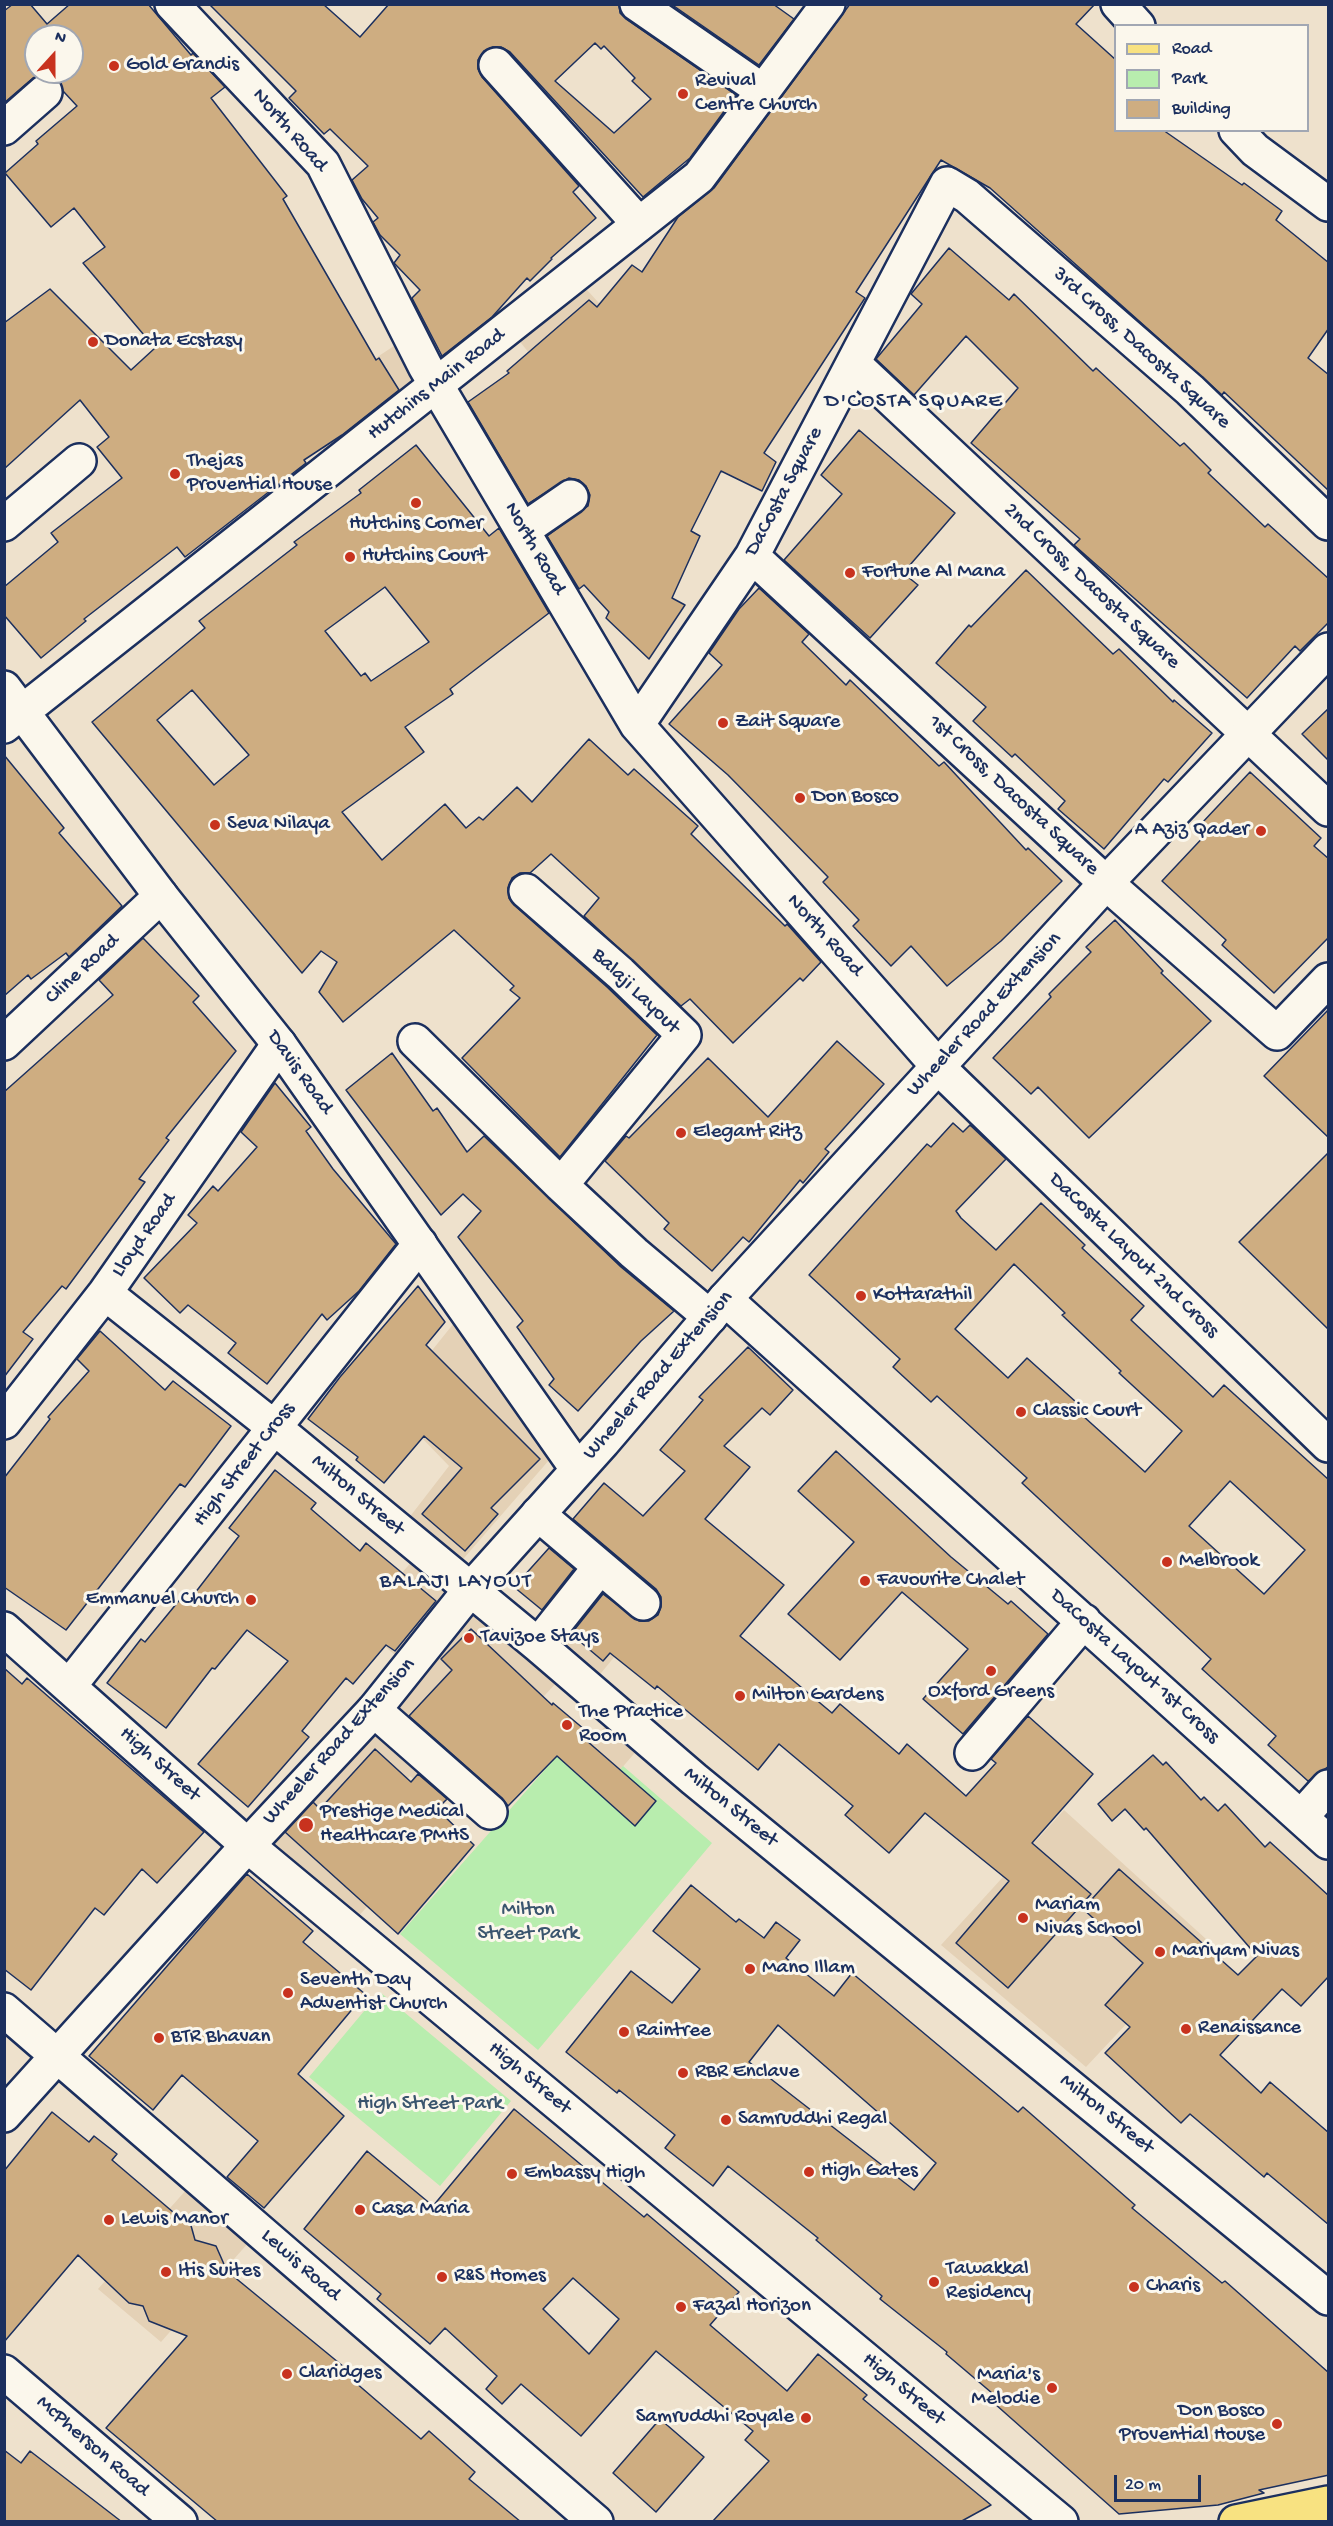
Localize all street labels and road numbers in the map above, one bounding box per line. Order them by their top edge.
street label: North Road [246,84,332,178]
street label: 3rd Cross, Dacosta Square [1047,262,1235,436]
street label: Hutchins Main Road [363,323,511,447]
street label: DaCosta Square [740,423,830,561]
street label: North Road [497,498,571,600]
street label: 2nd Cross, Dacosta Square [997,498,1185,676]
street label: 1st Cross, Dacosta Square [922,710,1104,882]
street label: North Road [780,889,868,983]
street label: Wheeler Road Extension [902,927,1068,1103]
street label: Cline Road [41,929,125,1011]
street label: Balaji Layout [585,944,685,1040]
street label: Davis Road [260,1026,338,1120]
street label: DaCosta Layout 2nd Cross [1043,1168,1223,1344]
street label: Lloyd Road [107,1189,183,1283]
street label: Wheeler Road Extension [579,1286,739,1466]
street label: High Street Cross [189,1398,301,1532]
street label: Milton Street [305,1450,409,1542]
street label: DaCosta Layout 1st Cross [1044,1584,1224,1750]
street label: Wheeler Road Extension [258,1653,422,1831]
street label: High Street [113,1722,205,1808]
street label: Milton Street [678,1762,782,1854]
street label: High Street [482,2037,576,2121]
street label: Milton Street [1054,2069,1158,2161]
street label: Lewis Road [255,2224,345,2308]
street label: High Street [856,2348,950,2432]
street label: McPherson Road [30,2391,154,2503]

